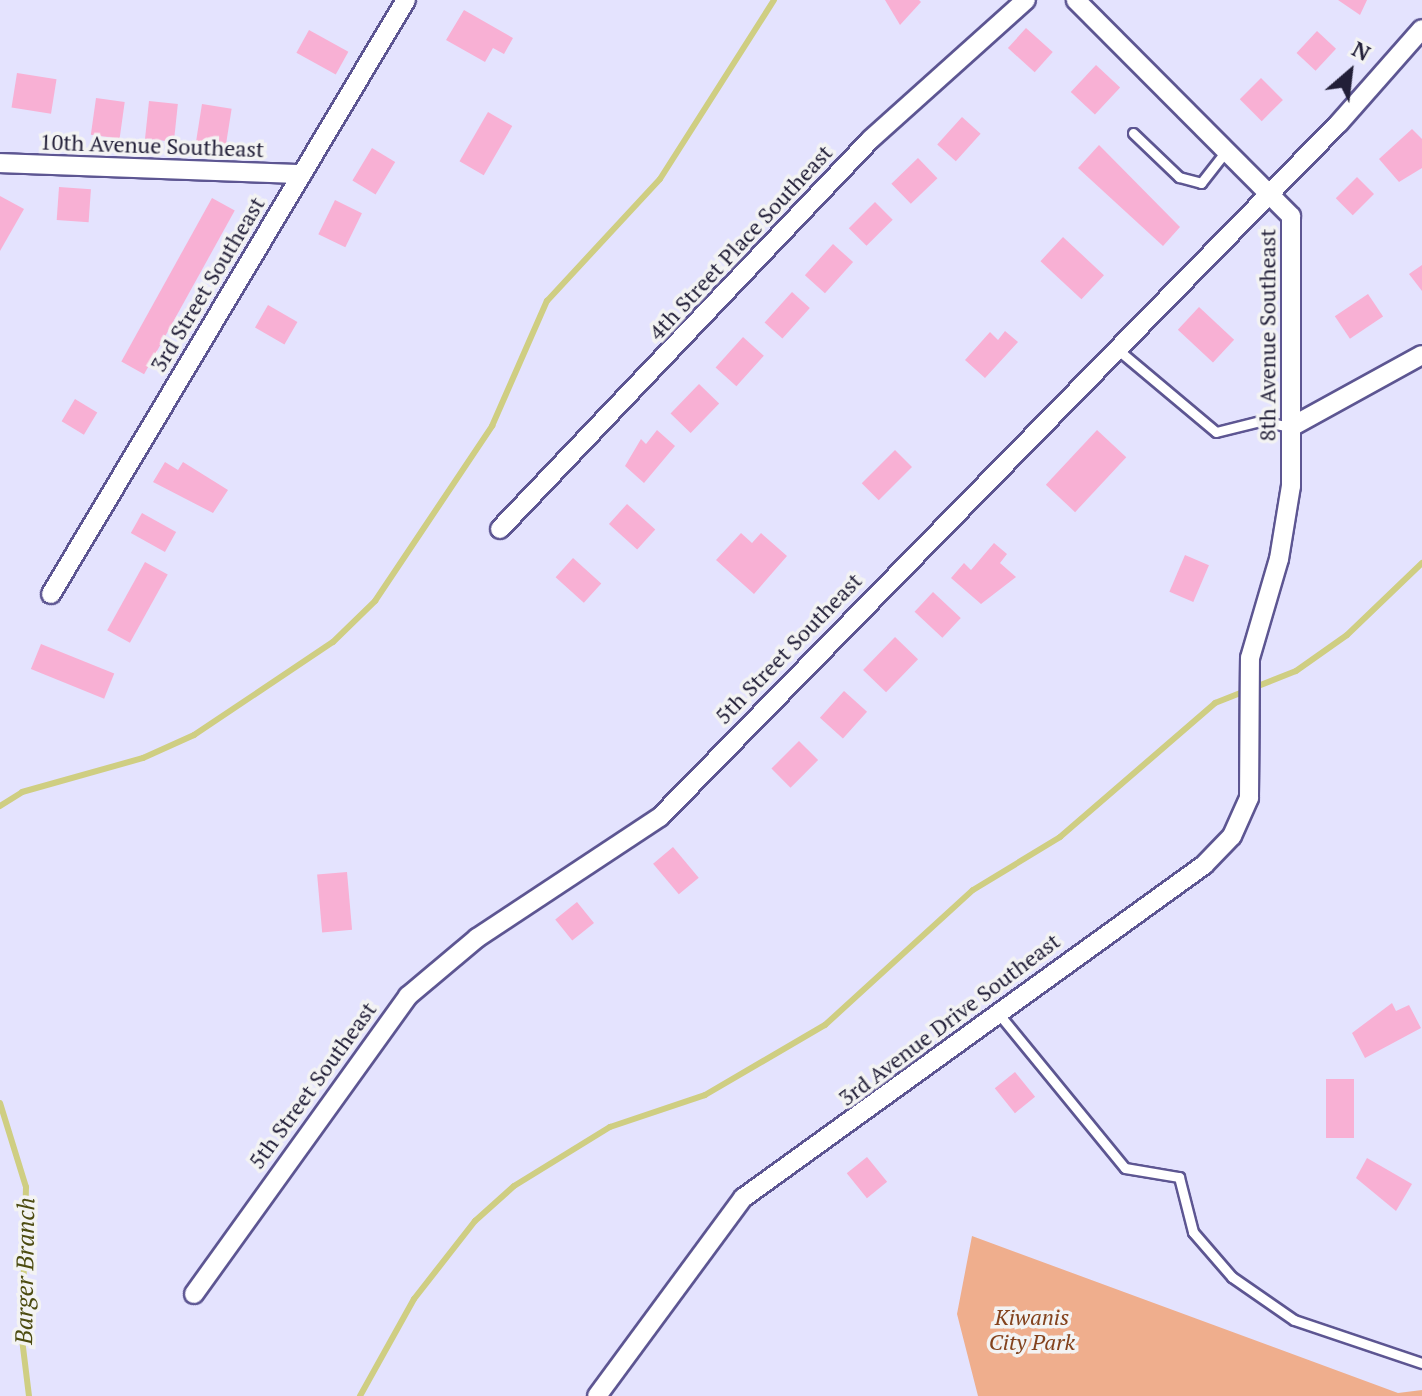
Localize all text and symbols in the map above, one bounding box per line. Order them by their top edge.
north arrow [1310,32,1390,112]
text: N [1347,34,1376,67]
street label: 10th Avenue Southeast [39,128,265,162]
street label: 4th Street Place Southeast [643,139,837,345]
street label: 3rd Street Southeast [144,192,270,376]
street label: 8th Avenue Southeast [1254,228,1280,442]
street label: 5th Street Southeast [709,567,867,729]
street label: 3rd Avenue Drive Southeast [833,927,1065,1111]
street label: 5th Street Southeast [243,996,381,1174]
water label: Barger Branch [9,1197,41,1345]
park label: Kiwanis City Park [989,1303,1075,1354]

